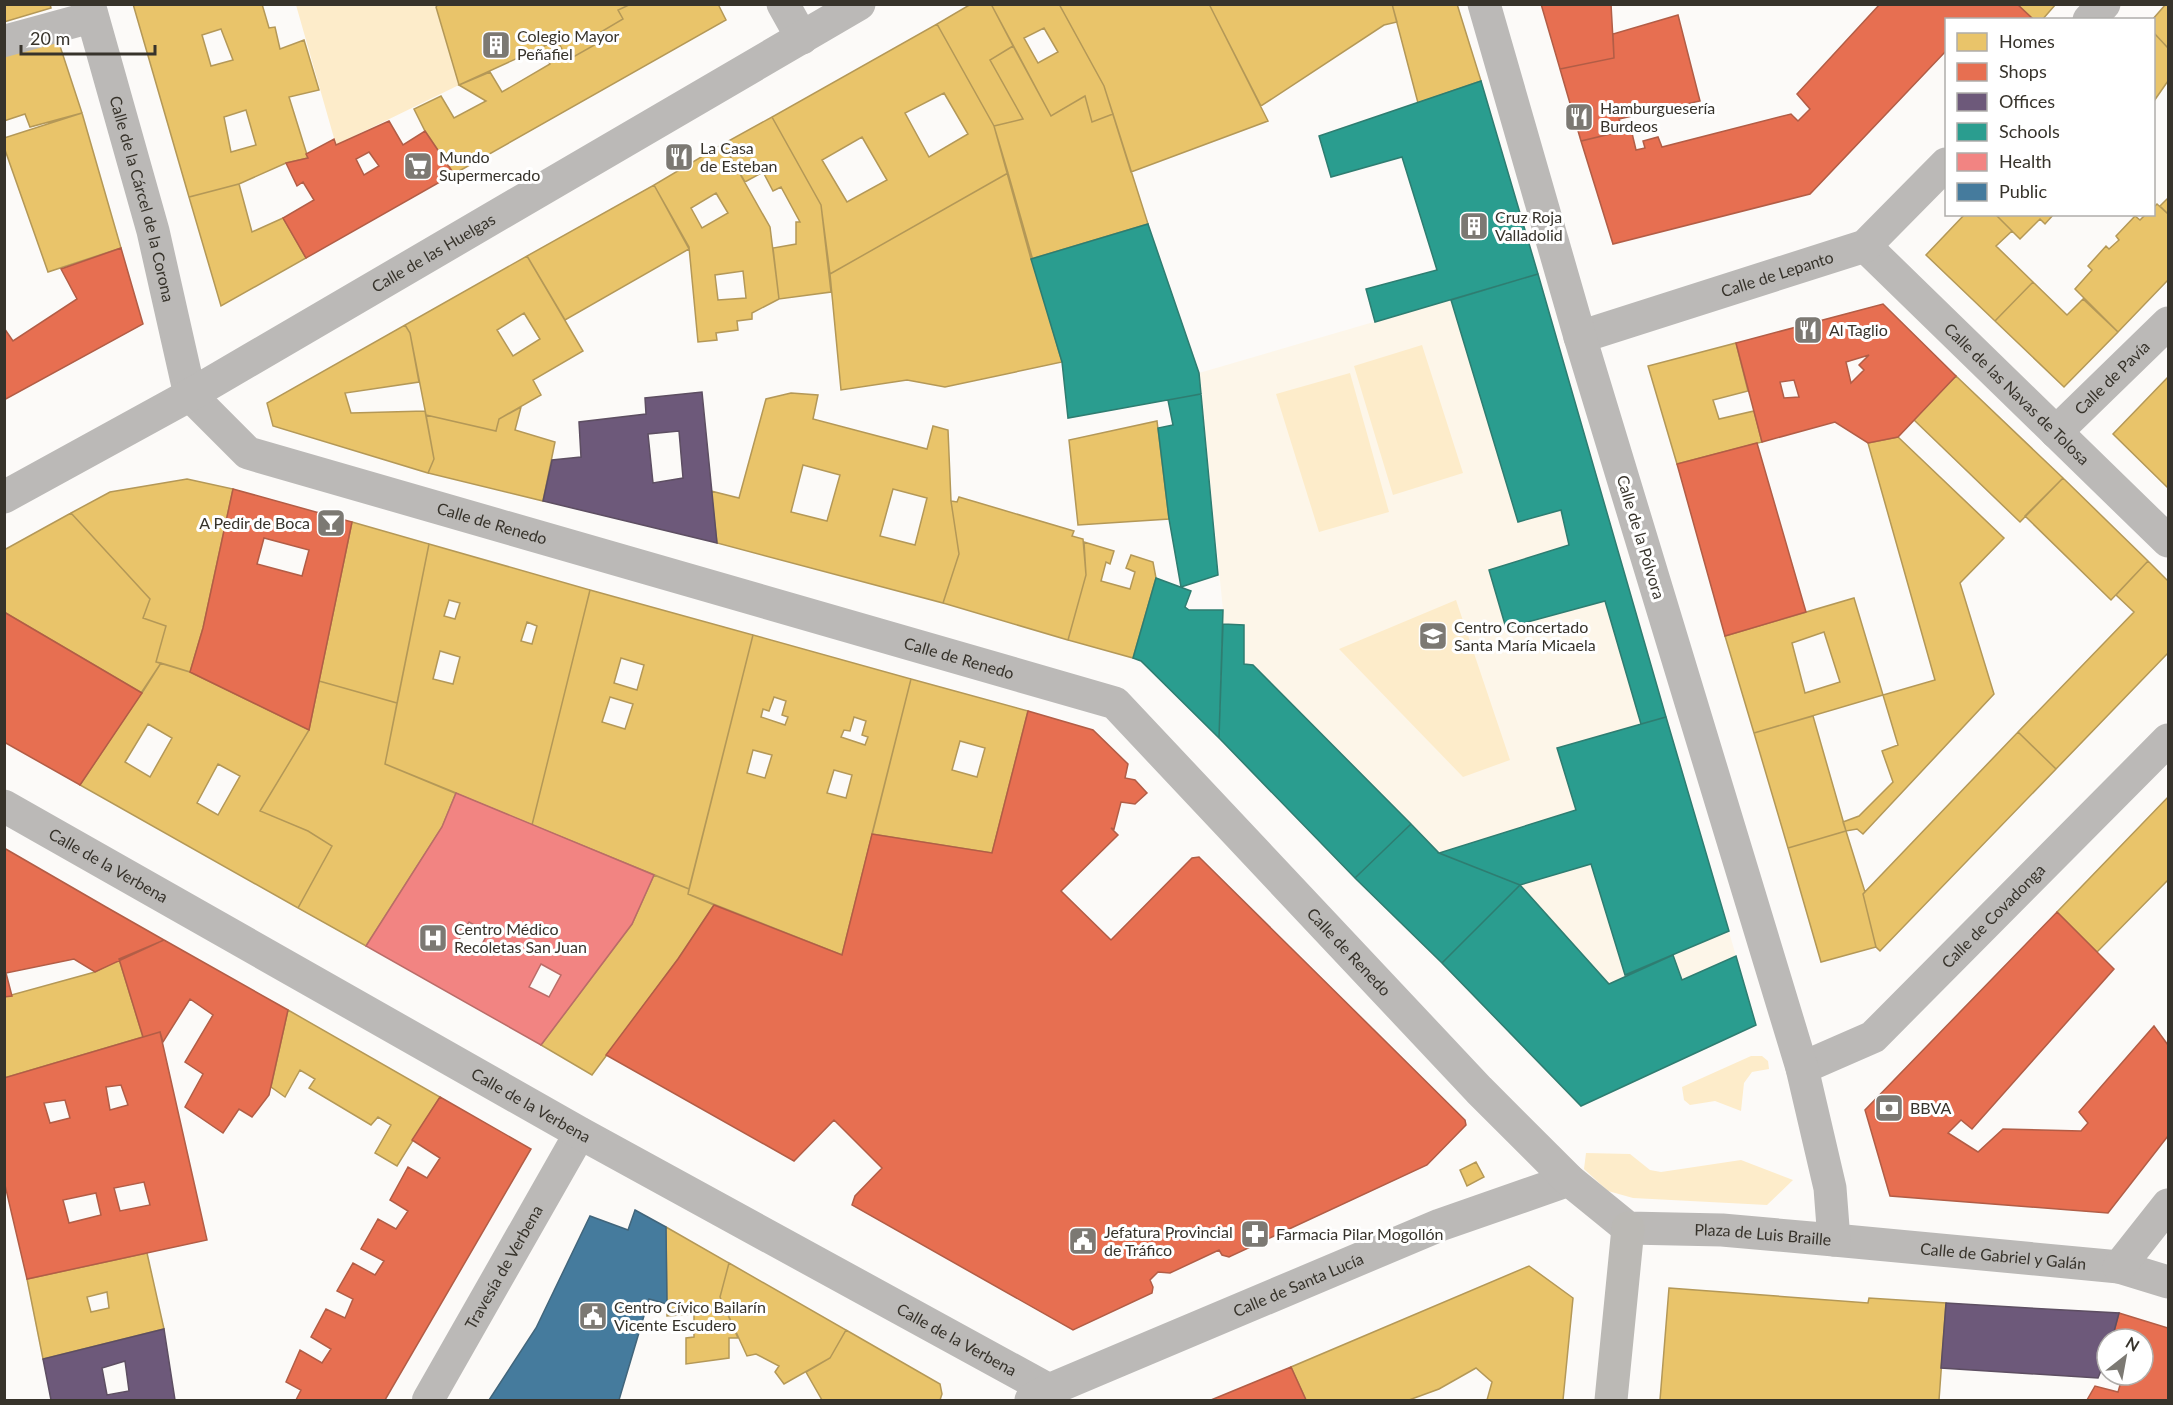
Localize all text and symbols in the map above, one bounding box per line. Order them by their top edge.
scale bar [21,18,154,56]
legend [1945,18,2155,216]
place label: Colegio Mayor Peñafiel [517,26,620,63]
text: 20 m [30,27,70,49]
building icon: Colegio Mayor Peñafiel [480,29,512,61]
text: Homes [1999,30,2055,52]
text: Shops [1999,60,2047,82]
text: Offices [1999,90,2055,112]
street label: Calle de la Cárcel de la Corona [106,93,179,304]
place label: Hamburguesería Burdeos [1600,98,1715,135]
restaurant icon: Hamburguesería Burdeos [1563,101,1595,133]
text: Schools [1999,120,2060,142]
place label: La Casa de Esteban [700,138,778,175]
restaurant icon: La Casa de Esteban [663,141,695,173]
place label: Mundo Supermercado [439,147,540,184]
supermarket icon: Mundo Supermercado [402,150,434,182]
text: Health [1999,150,2052,172]
text: Public [1999,180,2047,202]
place label: Cruz Roja Valladolid [1495,207,1563,244]
street label: Calle de las Huelgas [368,209,498,296]
building icon: Cruz Roja Valladolid [1458,210,1490,242]
street label: Calle de Lepanto [1718,247,1836,300]
restaurant icon: Al Taglio [1792,314,1824,346]
street label: Calle de las Navas de Tolosa [1941,319,2094,468]
place label: Al Taglio [1829,320,1888,339]
street label: Calle de Pavía [2070,336,2153,418]
street label: Calle de la Pólvora [1614,472,1669,601]
street label: Calle de Renedo [435,498,549,548]
bar icon: A Pedir de Boca [315,507,347,539]
place label: A Pedir de Boca [199,513,310,532]
place label: Centro Concertado Santa María Micaela [1454,617,1596,654]
school or university icon: Centro Concertado Santa María Micaela [1417,620,1449,652]
street label: Calle de Renedo [902,633,1016,682]
street label: Calle de la Verbena [46,824,171,906]
street label: Calle de Covadonga [1937,860,2049,972]
street label: Calle de Renedo [1304,904,1395,999]
place label: Centro Médico Recoletas San Juan [454,919,587,956]
hospital icon: Centro Médico Recoletas San Juan [417,922,449,954]
street label: Calle de la Verbena [468,1063,594,1146]
bank icon: BBVA [1873,1092,1905,1124]
place label: BBVA [1910,1098,1951,1117]
street label: Travesía de Verbena [460,1201,546,1332]
pharmacy icon: Farmacia Pilar Mogollón [1239,1218,1271,1250]
street label: Plaza de Luis Braille [1694,1219,1832,1249]
place label: Jefatura Provincial de Tráfico [1104,1222,1233,1259]
place label: Farmacia Pilar Mogollón [1276,1224,1444,1243]
public building icon: Jefatura Provincial de Tráfico [1067,1225,1099,1257]
street label: Calle de Gabriel y Galán [1919,1238,2087,1273]
street label: Calle de Santa Lucía [1230,1249,1366,1320]
place label: Centro Cívico Bailarín Vicente Escudero [614,1297,766,1334]
street label: Calle de la Verbena [894,1299,1020,1380]
public building icon: Centro Cívico Bailarín Vicente Escudero [577,1300,609,1332]
north arrow [2095,1327,2155,1387]
text: N [2123,1332,2143,1355]

